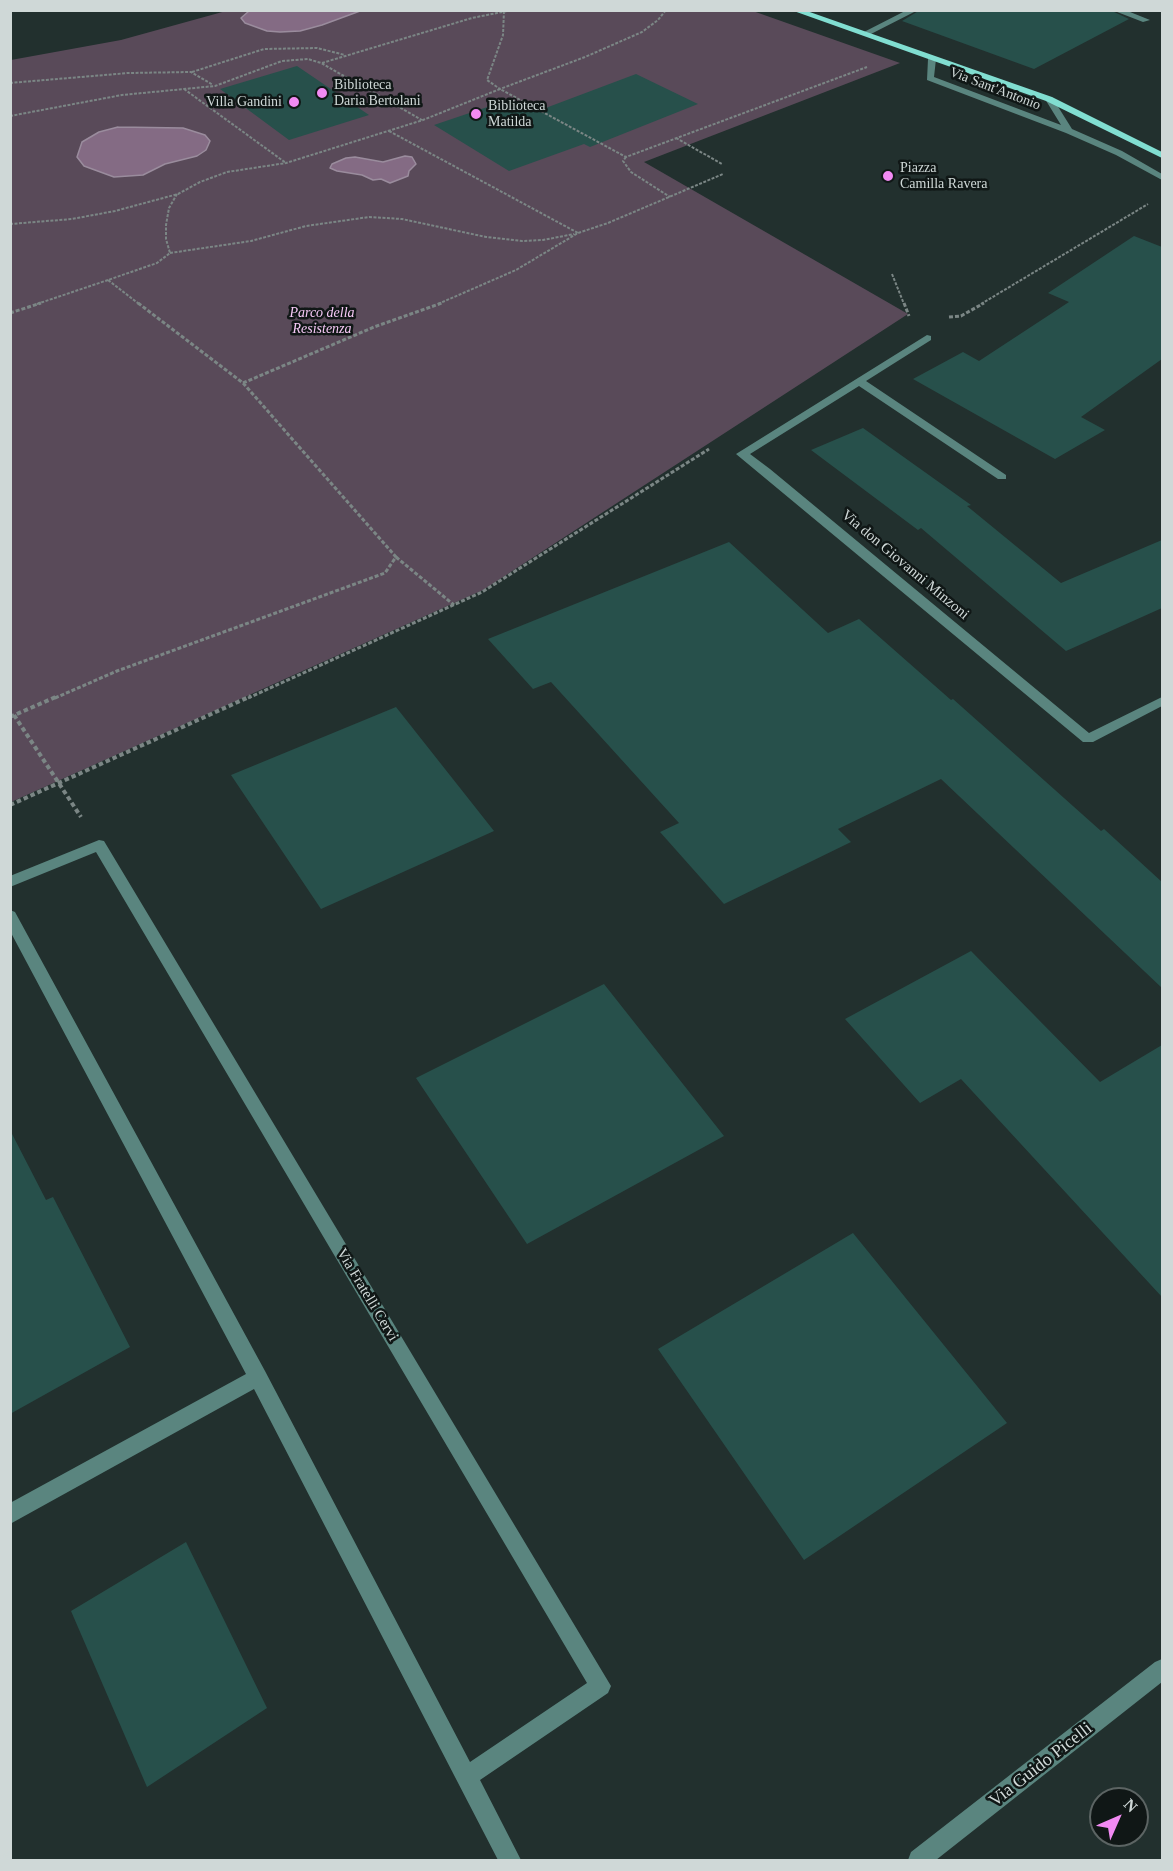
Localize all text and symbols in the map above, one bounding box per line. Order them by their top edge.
street label: Via Sant'Antonio [947,64,1043,114]
place label: Biblioteca Daria Bertolani [334,77,421,110]
marker: Biblioteca Daria Bertolani [315,86,329,100]
place label: Villa Gandini [206,94,282,110]
marker: Villa Gandini [287,95,301,109]
place label: Biblioteca Matilda [488,98,546,130]
marker: Biblioteca Matilda [469,107,483,121]
place label: Piazza Camilla Ravera [900,160,987,192]
marker: Piazza Camilla Ravera [881,169,895,183]
park label: Parco della Resistenza [289,305,355,338]
street label: Via don Giovanni Minzoni [837,506,973,624]
street label: Via Fratelli Cervi [332,1245,402,1345]
street label: Via Guido Picelli [985,1718,1097,1812]
north arrow [1089,1787,1149,1847]
text: N [1121,1795,1141,1815]

